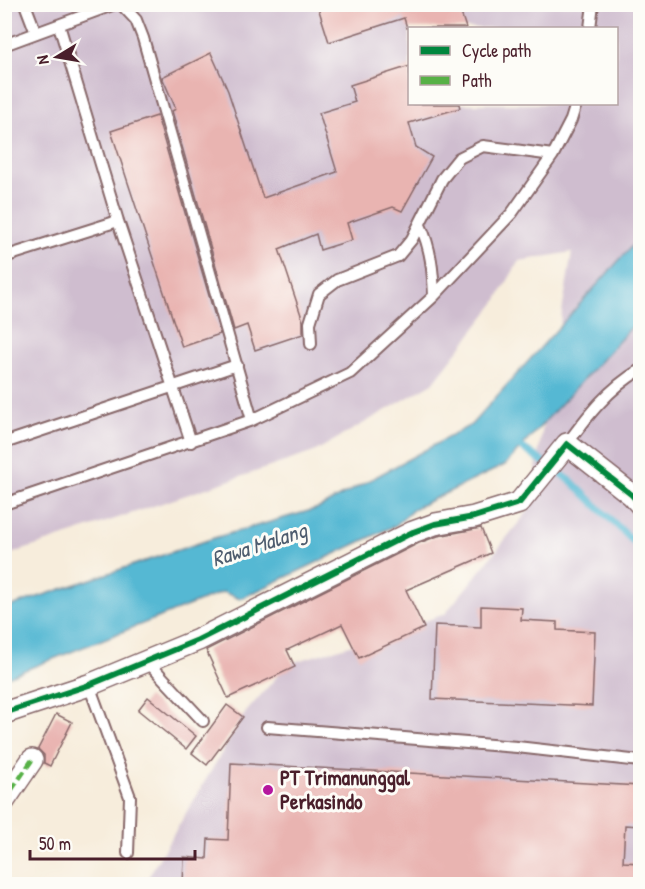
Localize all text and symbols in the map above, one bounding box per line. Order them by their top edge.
north arrow [27,27,87,87]
legend [408,27,618,105]
text: Cycle path [462,38,532,63]
text: N [31,53,54,66]
text: Path [462,68,492,93]
water label: Rawa Malang [208,514,312,573]
place label: PT Trimanunggal Perkasindo [280,763,410,816]
marker: PT Trimanunggal Perkasindo [261,783,275,797]
scale bar [30,823,195,861]
text: 50 m [39,831,71,856]

